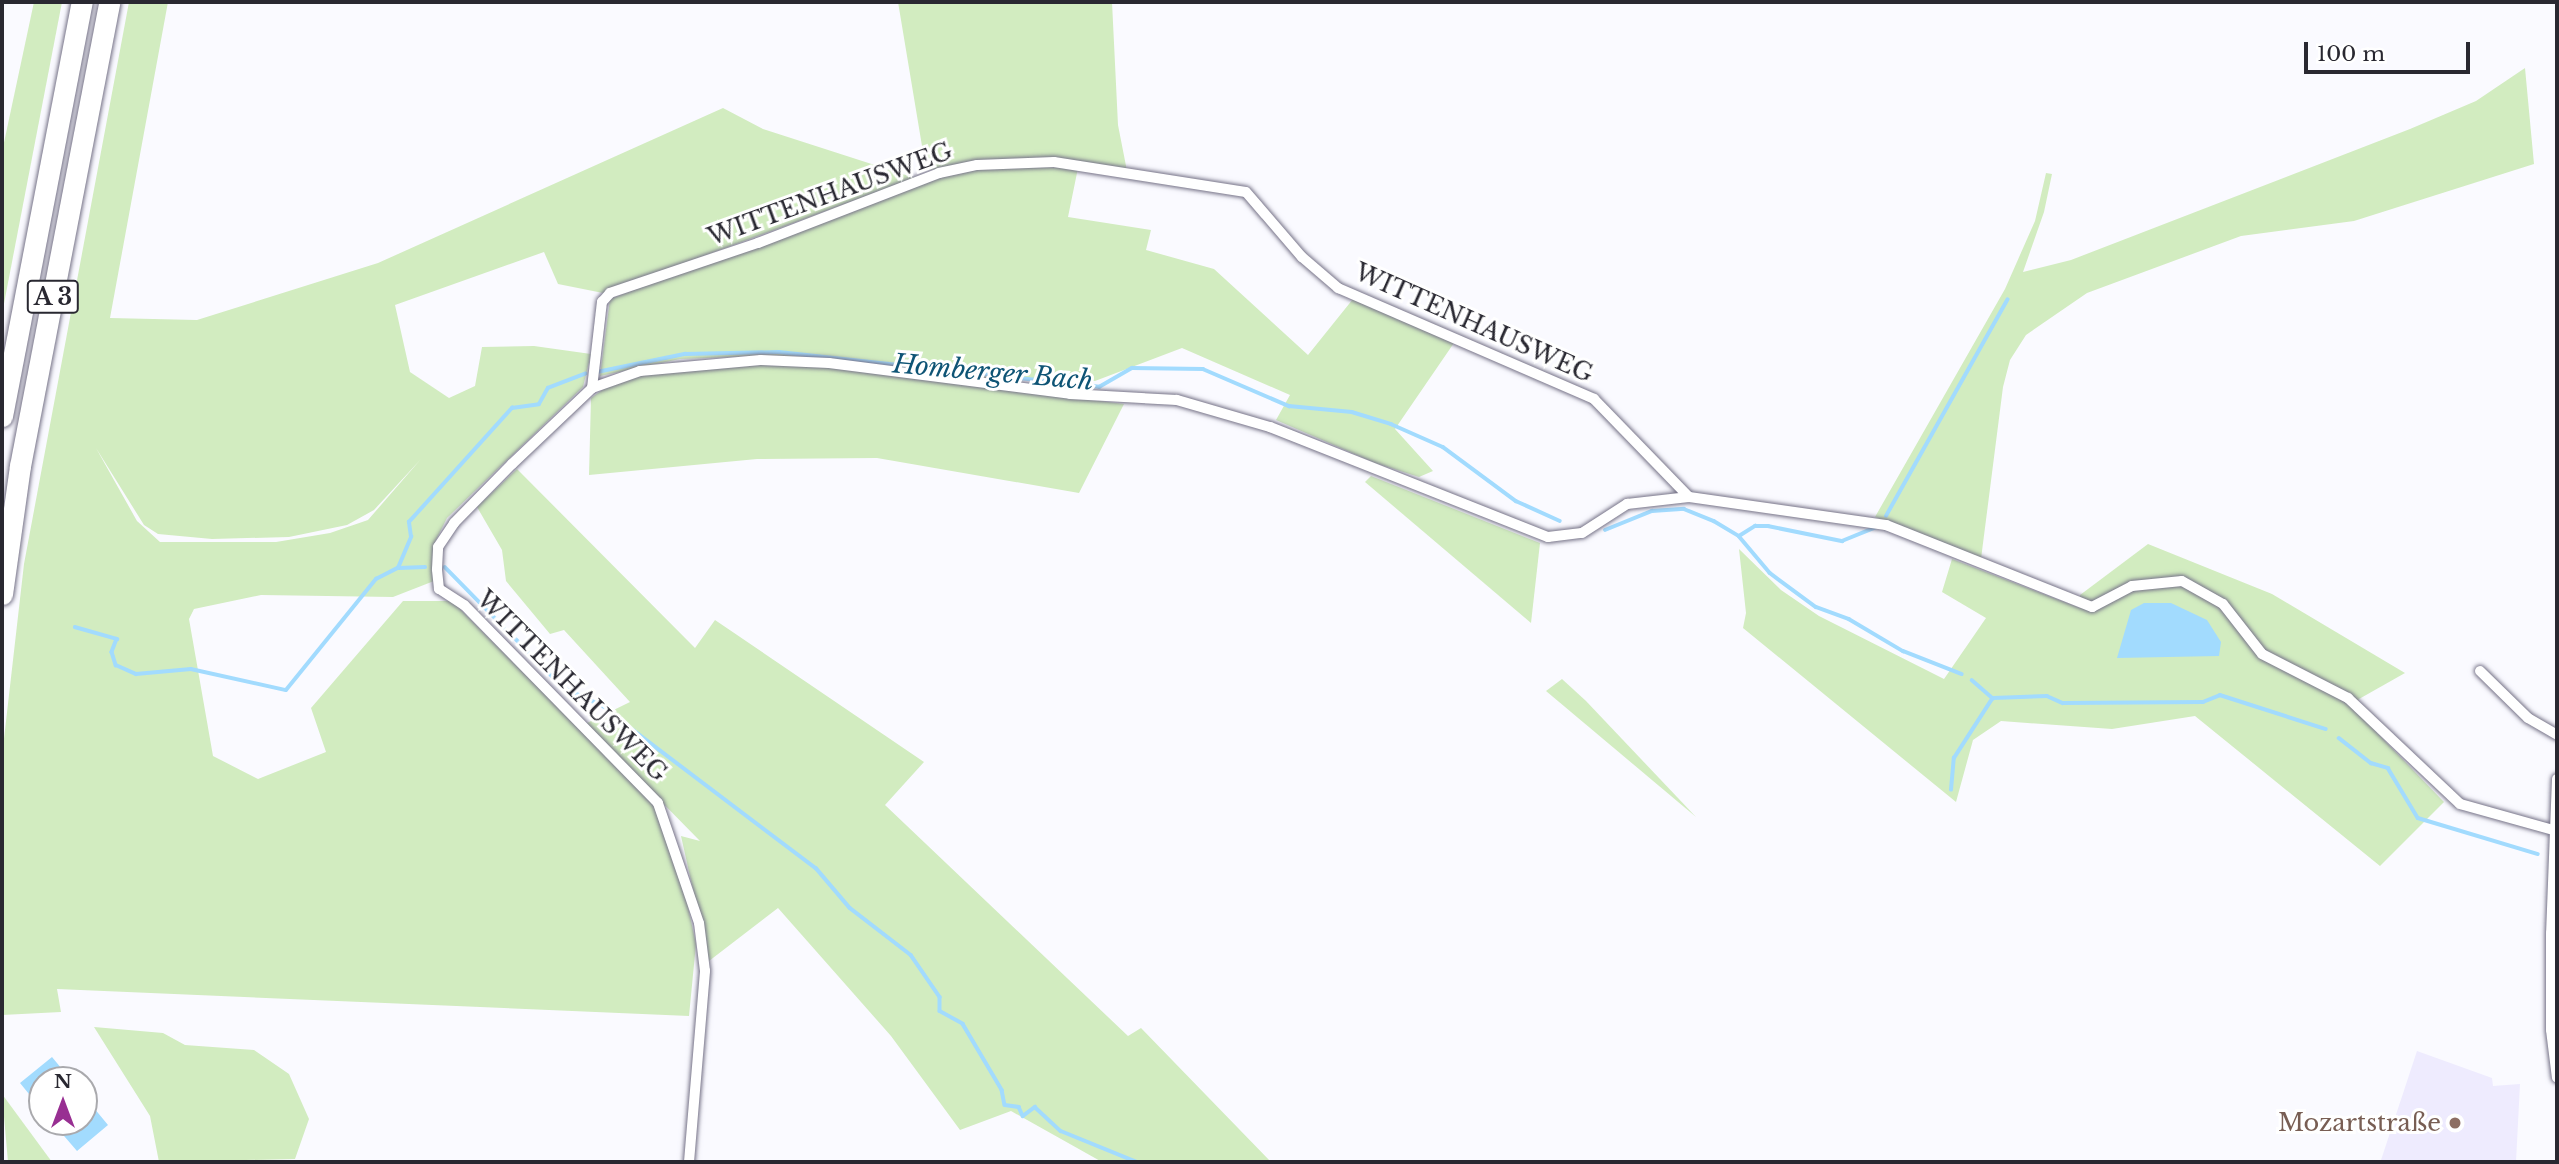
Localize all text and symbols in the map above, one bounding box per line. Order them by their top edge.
scale bar [2307,28,2473,72]
text: 100 m [2317,41,2385,67]
street label: WITTENHAUSWEG [704,136,956,252]
street label: WITTENHAUSWEG [1350,257,1598,389]
road number: A 3 [25,278,81,316]
water label: Homberger Bach [891,349,1095,397]
street label: WITTENHAUSWEG [471,585,673,787]
north arrow [28,1066,98,1136]
text: N [54,1070,72,1093]
place label: Mozartstraße [2278,1109,2441,1137]
marker: Mozartstraße [2447,1115,2463,1131]

